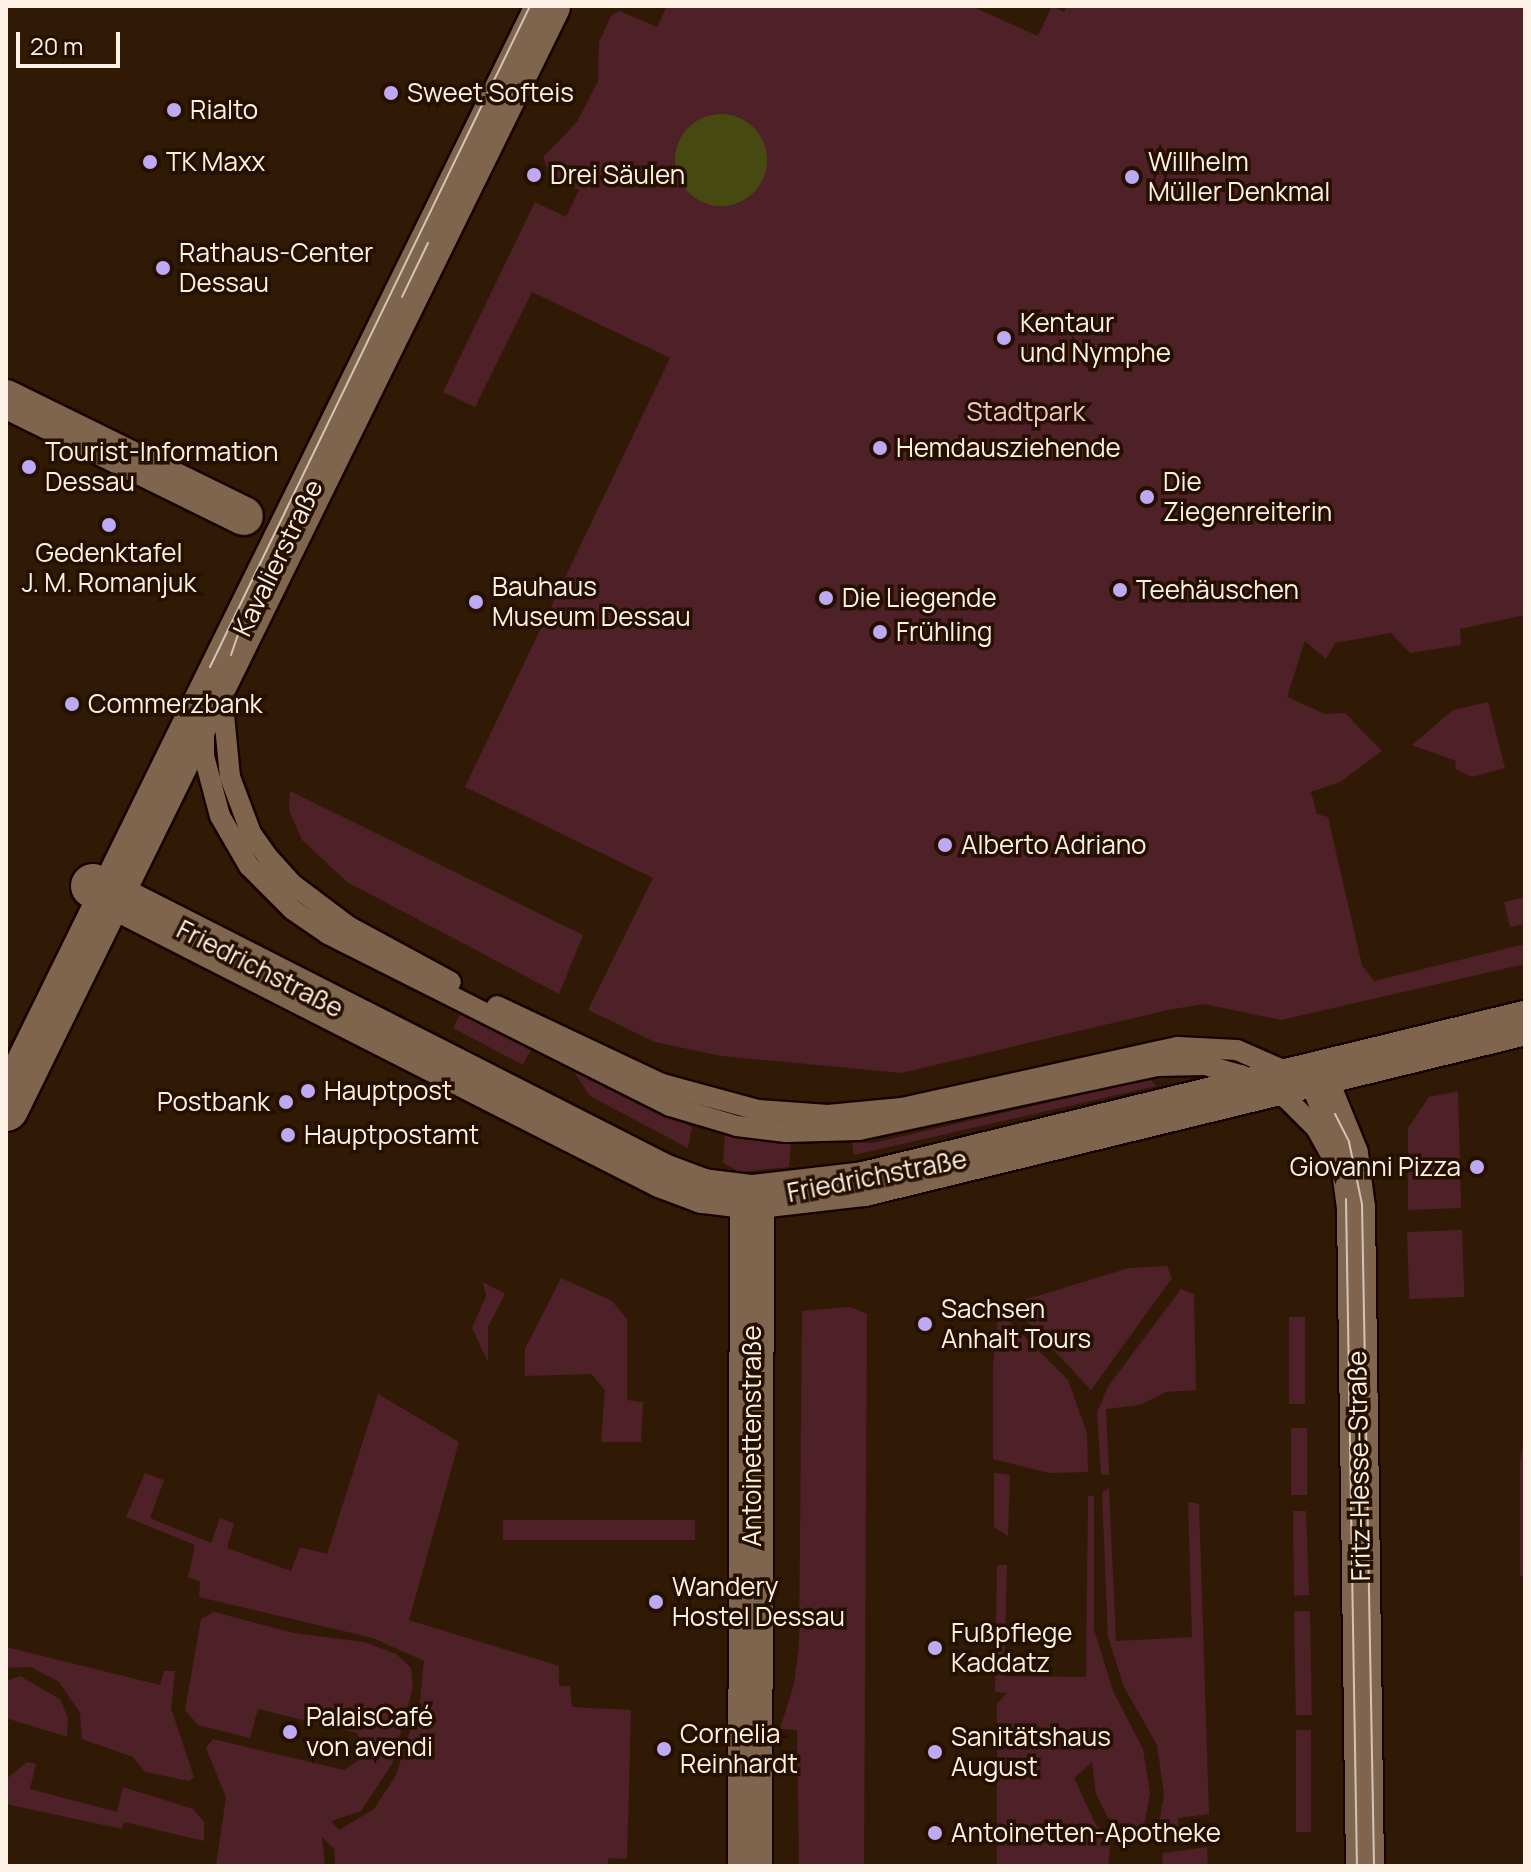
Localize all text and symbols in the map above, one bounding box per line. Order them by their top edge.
scale bar [20,16,124,66]
text: 20 m [30,29,83,62]
place label: Sweet Softeis [407,77,574,109]
marker: Sweet Softeis [382,84,400,102]
place label: Rialto [190,94,258,126]
marker: Rialto [165,101,183,119]
place label: TK Maxx [166,146,266,178]
place label: Willhelm Müller Denkmal [1148,146,1330,208]
marker: TK Maxx [141,153,159,171]
place label: Drei Säulen [550,159,685,191]
marker: Drei Säulen [525,166,543,184]
marker: Willhelm Müller Denkmal [1123,168,1141,186]
place label: Rathaus-Center Dessau [179,237,373,298]
marker: Rathaus-Center Dessau [154,259,172,277]
place label: Kentaur und Nymphe [1020,307,1171,368]
marker: Kentaur und Nymphe [995,329,1013,347]
park label: Stadtpark [967,396,1085,428]
place label: Hemdausziehende [896,432,1121,464]
place label: Tourist-Information Dessau [45,436,278,498]
marker: Hemdausziehende [871,439,889,457]
marker: Tourist-Information Dessau [20,458,38,476]
place label: Die Ziegenreiterin [1163,466,1332,528]
street label: Kavalierstraße [227,475,329,641]
marker: Die Ziegenreiterin [1138,488,1156,506]
marker: Gedenktafel J. M. Romanjuk [100,516,118,534]
place label: Gedenktafel J. M. Romanjuk [22,537,196,598]
place label: Bauhaus Museum Dessau [492,571,691,632]
place label: Teehäuschen [1136,574,1299,606]
marker: Teehäuschen [1111,581,1129,599]
place label: Die Liegende [842,582,997,614]
marker: Die Liegende [817,589,835,607]
marker: Bauhaus Museum Dessau [467,593,485,611]
place label: Frühling [896,616,992,648]
marker: Frühling [871,623,889,641]
place label: Commerzbank [88,688,263,720]
marker: Commerzbank [63,695,81,713]
place label: Alberto Adriano [961,829,1146,861]
marker: Alberto Adriano [936,836,954,854]
street label: Friedrichstraße [172,914,348,1024]
place label: Hauptpost [324,1075,452,1107]
marker: Hauptpost [299,1082,317,1100]
place label: Postbank [157,1086,270,1118]
marker: Postbank [277,1093,295,1111]
place label: Hauptpostamt [304,1119,479,1151]
marker: Hauptpostamt [279,1126,297,1144]
street label: Friedrichstraße [784,1143,970,1209]
place label: Giovanni Pizza [1290,1151,1461,1183]
marker: Giovanni Pizza [1468,1158,1486,1176]
place label: Sachsen Anhalt Tours [941,1293,1091,1354]
marker: Sachsen Anhalt Tours [916,1315,934,1333]
street label: Antoinettenstraße [736,1325,768,1547]
street label: Fritz-Hesse-Straße [1341,1350,1377,1582]
place label: Wandery Hostel Dessau [672,1571,845,1632]
marker: Wandery Hostel Dessau [647,1593,665,1611]
place label: Fußpflege Kaddatz [951,1617,1073,1678]
marker: Fußpflege Kaddatz [926,1639,944,1657]
place label: PalaisCafé von avendi [306,1701,433,1762]
place label: Cornelia Reinhardt [680,1718,798,1780]
place label: Sanitätshaus August [951,1721,1111,1782]
marker: PalaisCafé von avendi [281,1723,299,1741]
marker: Cornelia Reinhardt [655,1740,673,1758]
marker: Sanitätshaus August [926,1743,944,1761]
place label: Antoinetten-Apotheke [951,1817,1221,1849]
marker: Antoinetten-Apotheke [926,1824,944,1842]

